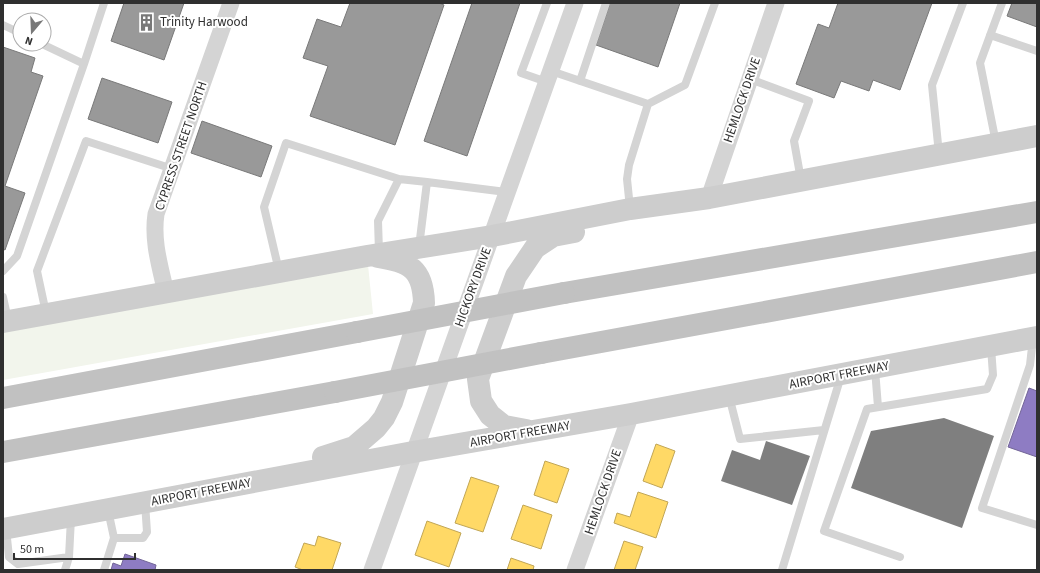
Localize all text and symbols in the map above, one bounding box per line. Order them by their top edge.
north arrow [12,12,52,52]
building icon: Trinity Harwood [137,12,157,32]
place label: Trinity Harwood [160,13,248,31]
text: N [23,33,35,49]
street label: HEMLOCK DRIVE [719,55,765,145]
street label: CYPRESS STREET NORTH [150,79,212,213]
street label: HICKORY DRIVE [450,244,496,329]
street label: AIRPORT FREEWAY [787,356,891,394]
street label: AIRPORT FREEWAY [468,416,572,452]
street label: HEMLOCK DRIVE [580,447,626,537]
street label: AIRPORT FREEWAY [149,473,253,511]
scale bar [14,535,135,561]
text: 50 m [20,541,44,558]

